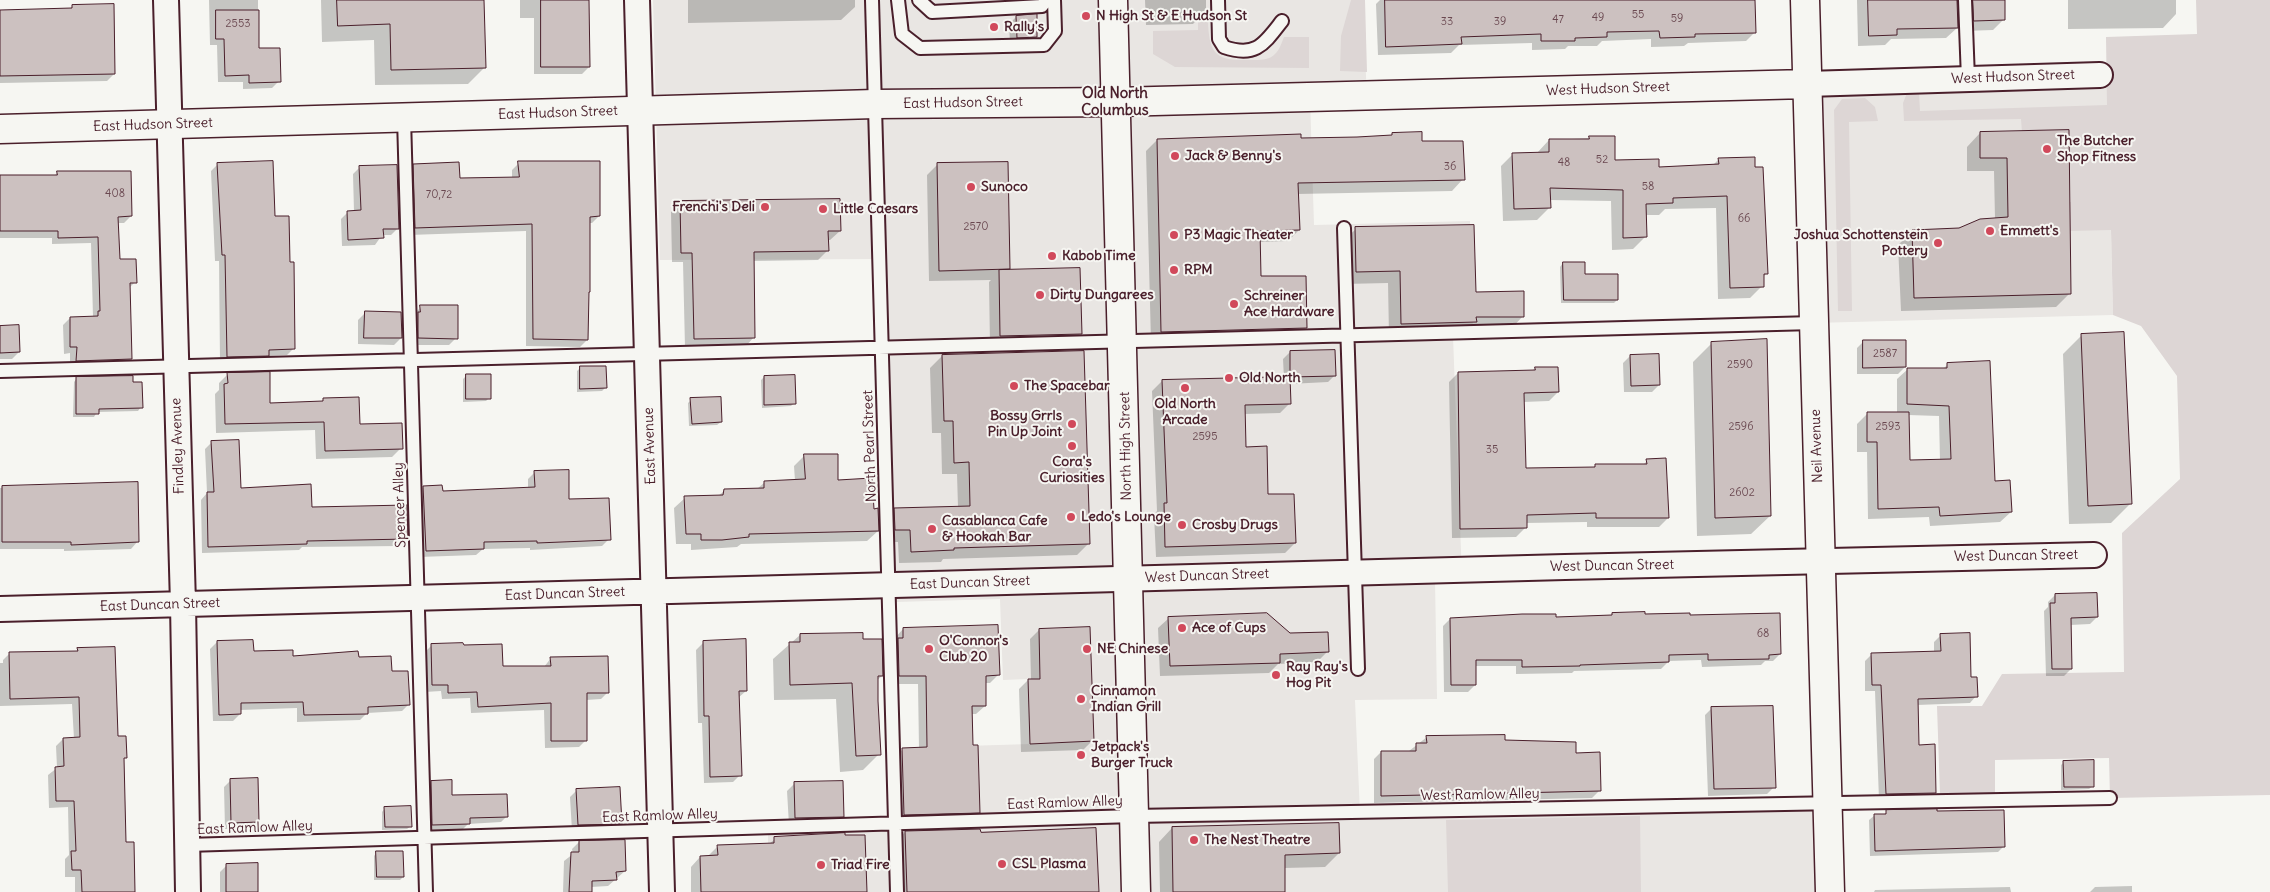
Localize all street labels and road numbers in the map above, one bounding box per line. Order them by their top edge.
street label: West Hudson Street [1951,66,2075,88]
street label: West Hudson Street [1546,78,1670,100]
street label: East Hudson Street [903,94,1023,112]
street label: East Hudson Street [498,103,618,123]
street label: East Hudson Street [93,115,213,135]
street label: North Pearl Street [860,390,880,502]
street label: North High Street [1117,391,1135,501]
street label: Findley Avenue [168,398,188,494]
street label: East Avenue [640,407,660,485]
street label: Neil Avenue [1807,409,1827,483]
street label: Spencer Alley [390,462,410,548]
street label: West Duncan Street [1954,547,2078,565]
street label: West Duncan Street [1550,557,1674,575]
street label: West Duncan Street [1145,565,1269,587]
street label: East Duncan Street [910,573,1030,593]
street label: East Duncan Street [505,584,625,604]
street label: East Duncan Street [100,595,220,615]
street label: West Ramlow Alley [1420,786,1540,804]
street label: East Ramlow Alley [1007,793,1123,813]
street label: East Ramlow Alley [602,806,718,826]
street label: East Ramlow Alley [197,818,313,838]

